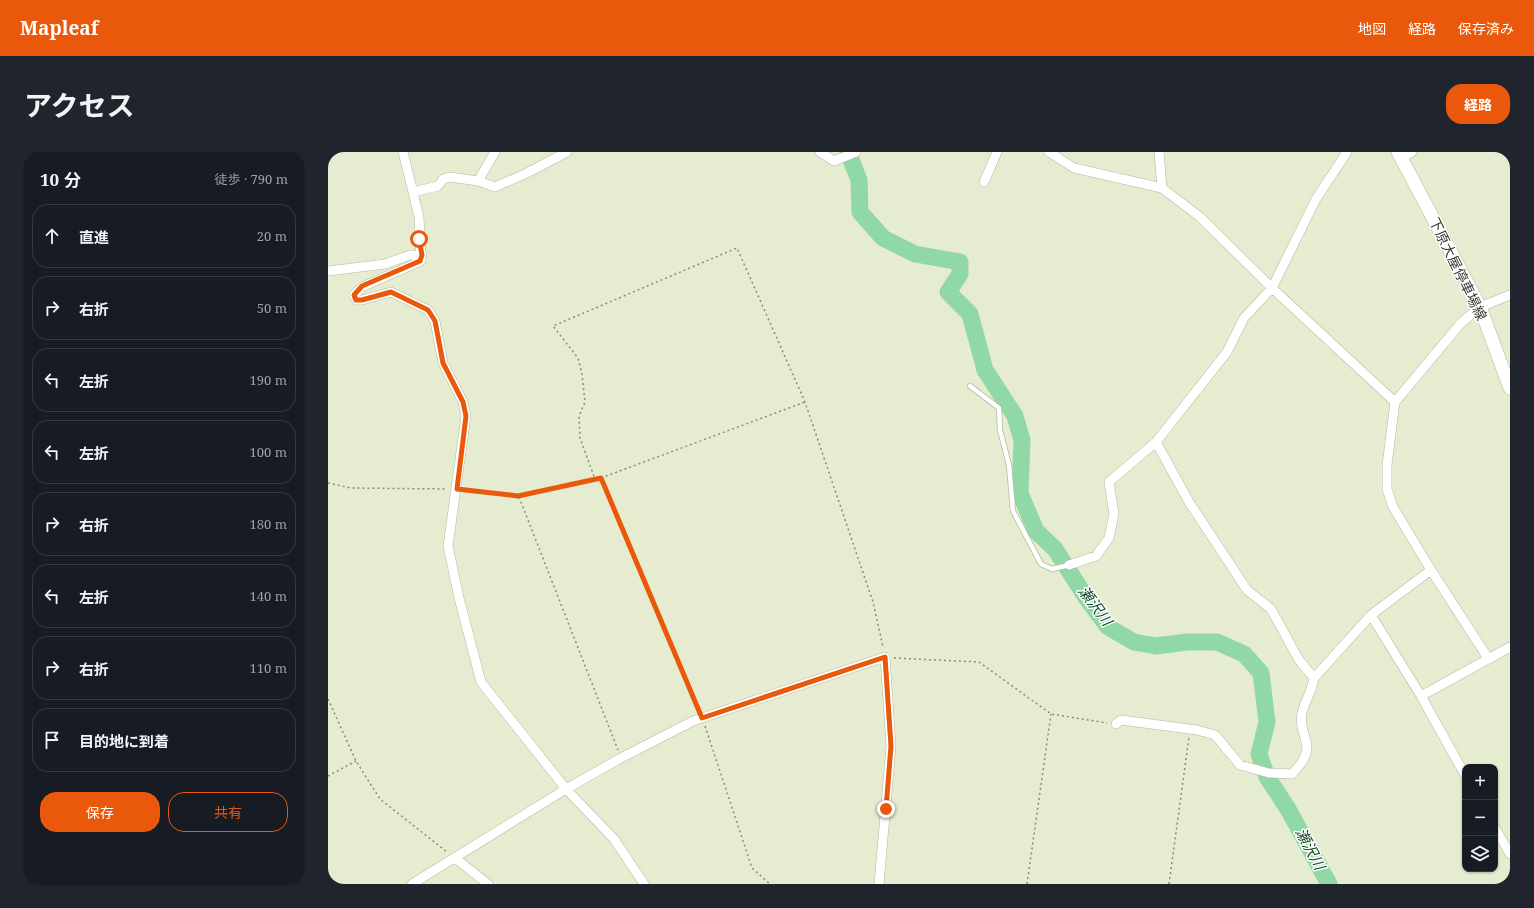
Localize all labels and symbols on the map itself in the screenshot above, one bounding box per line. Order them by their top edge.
street label: 下原大屋停車場線 [1425,214,1492,323]
route start [410,230,428,248]
water label: 瀬沢川 [1074,581,1119,631]
route end [877,800,895,818]
water label: 瀬沢川 [1291,824,1331,875]

